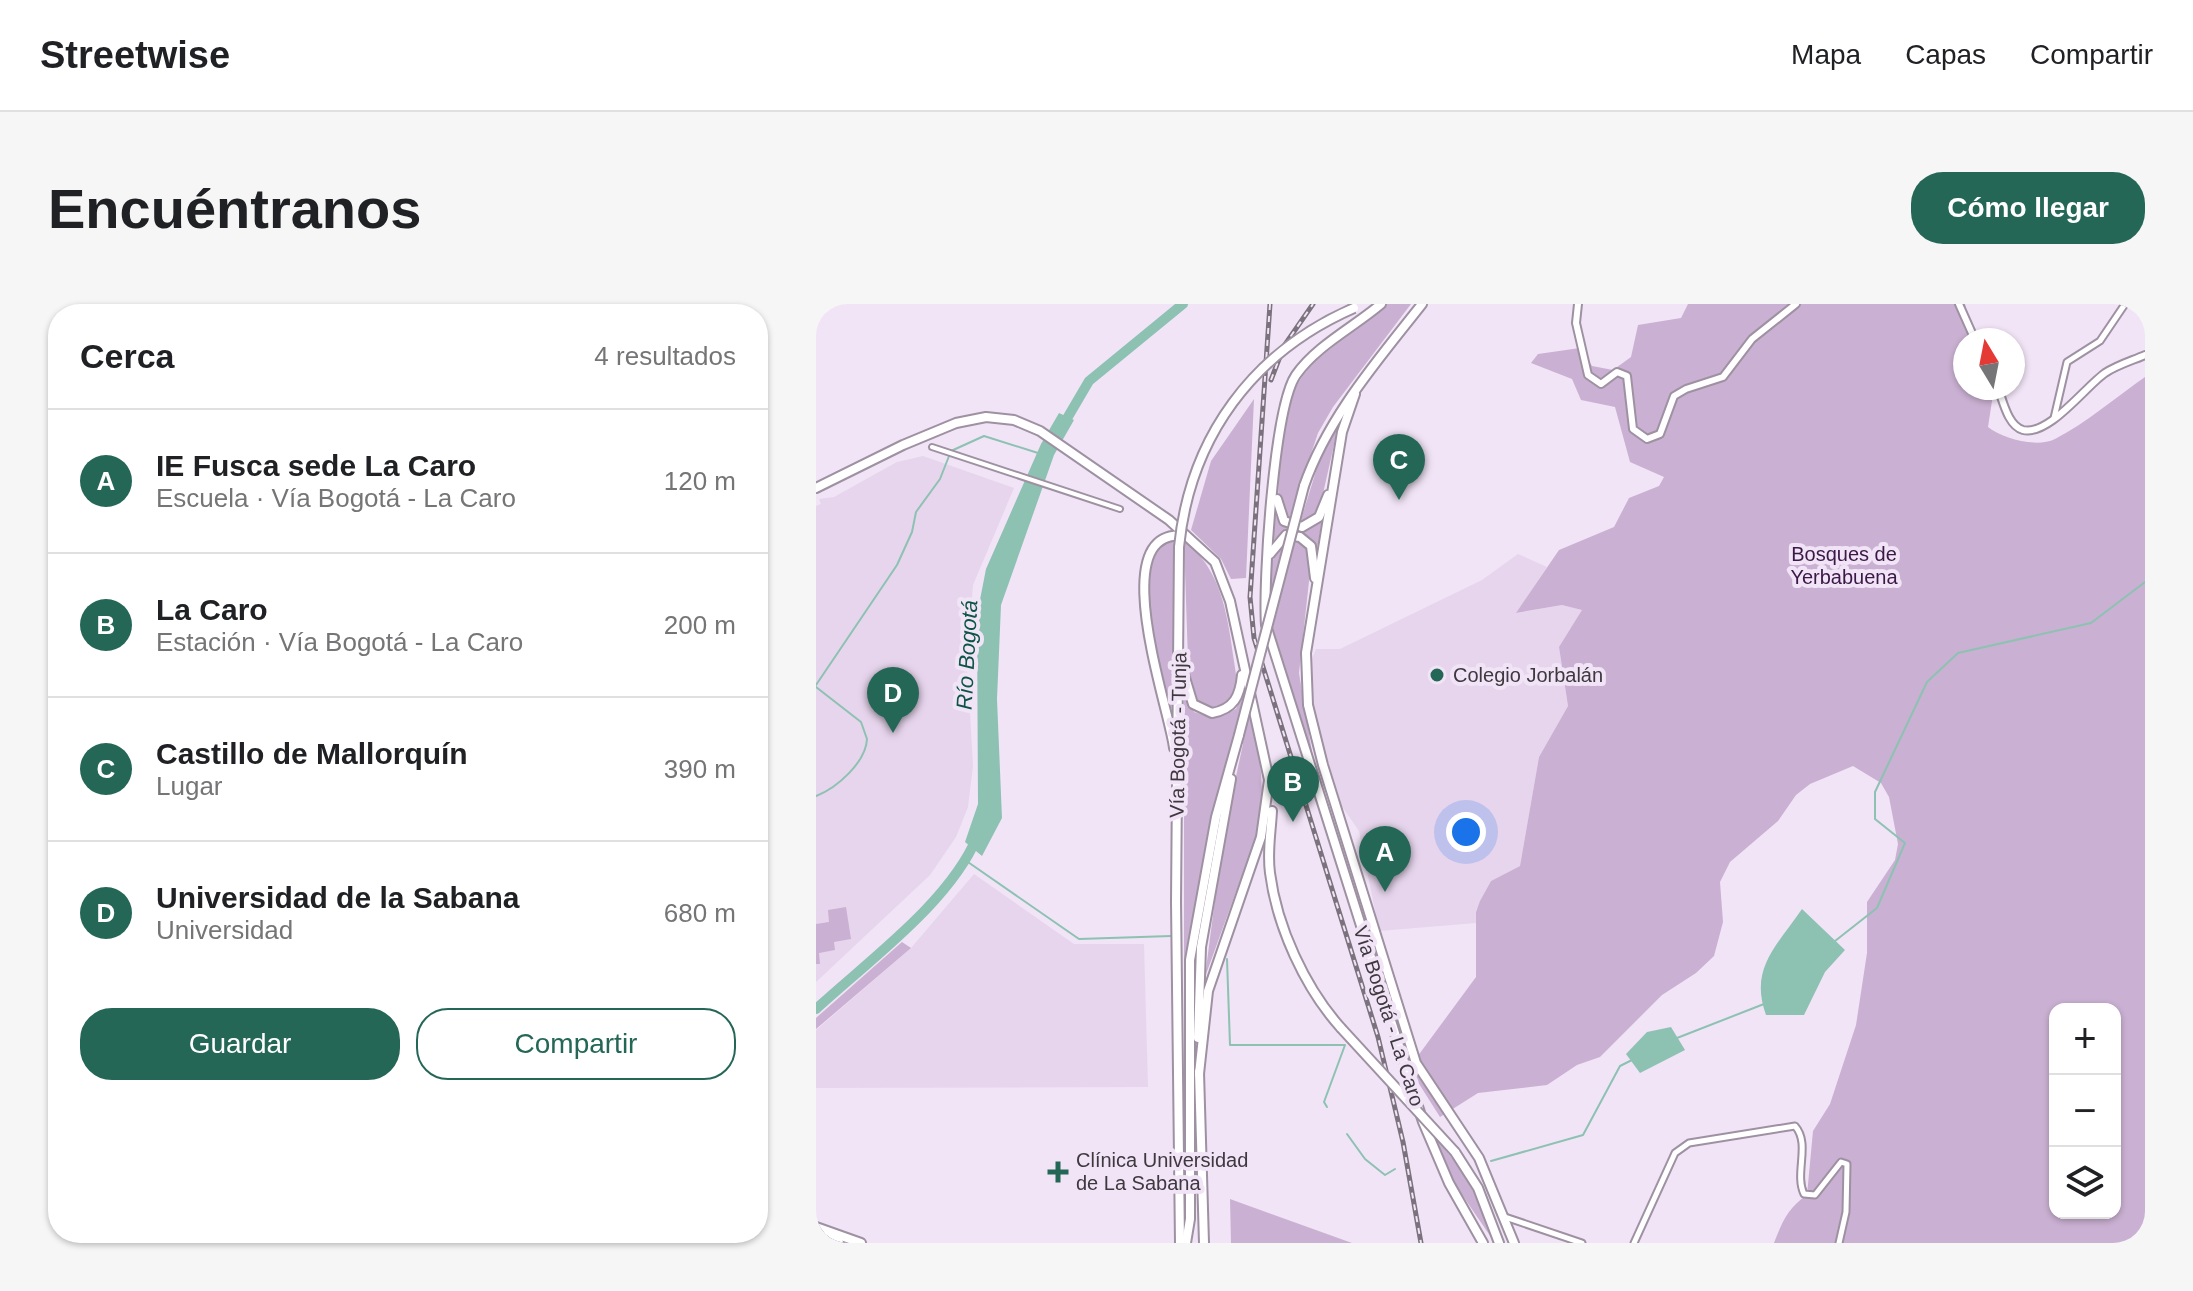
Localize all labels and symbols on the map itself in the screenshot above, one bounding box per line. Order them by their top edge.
north arrow [1953,328,2025,400]
pin: C [1373,434,1425,500]
park label: Bosques de Yerbabuena [1790,543,1898,588]
water label: Río Bogotá [952,599,982,711]
street label: Vía Bogotá - Tunja [1166,651,1190,818]
place label: Colegio Jorbalán [1453,664,1603,686]
marker: Colegio Jorbalán [1428,666,1446,684]
pin: D [867,667,919,733]
pin: B [1267,756,1319,822]
your location [1446,812,1486,852]
pin: A [1359,826,1411,892]
street label: Vía Bogotá - La Caro [1350,923,1428,1109]
place label: Clínica Universidad de La Sabana [1076,1149,1248,1194]
marker: Clínica Universidad de La Sabana [1047,1161,1069,1183]

